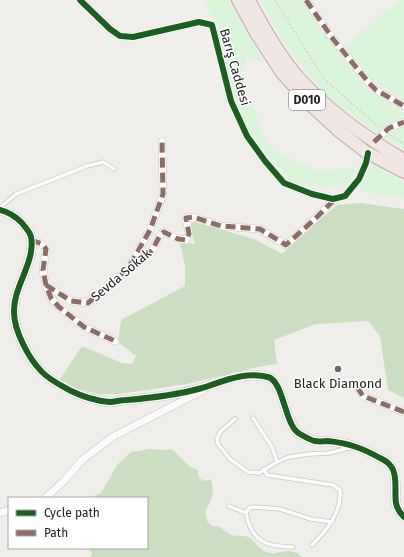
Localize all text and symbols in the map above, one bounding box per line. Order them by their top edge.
street label: Barış Caddesi [217,27,253,107]
road number: D010 [289,90,325,110]
street label: Sevda Sokak [88,245,154,304]
marker: Black Diamond [333,364,343,374]
place label: Black Diamond [294,376,382,391]
legend [8,497,148,549]
text: Cycle path [44,506,100,520]
text: Path [44,526,68,540]

